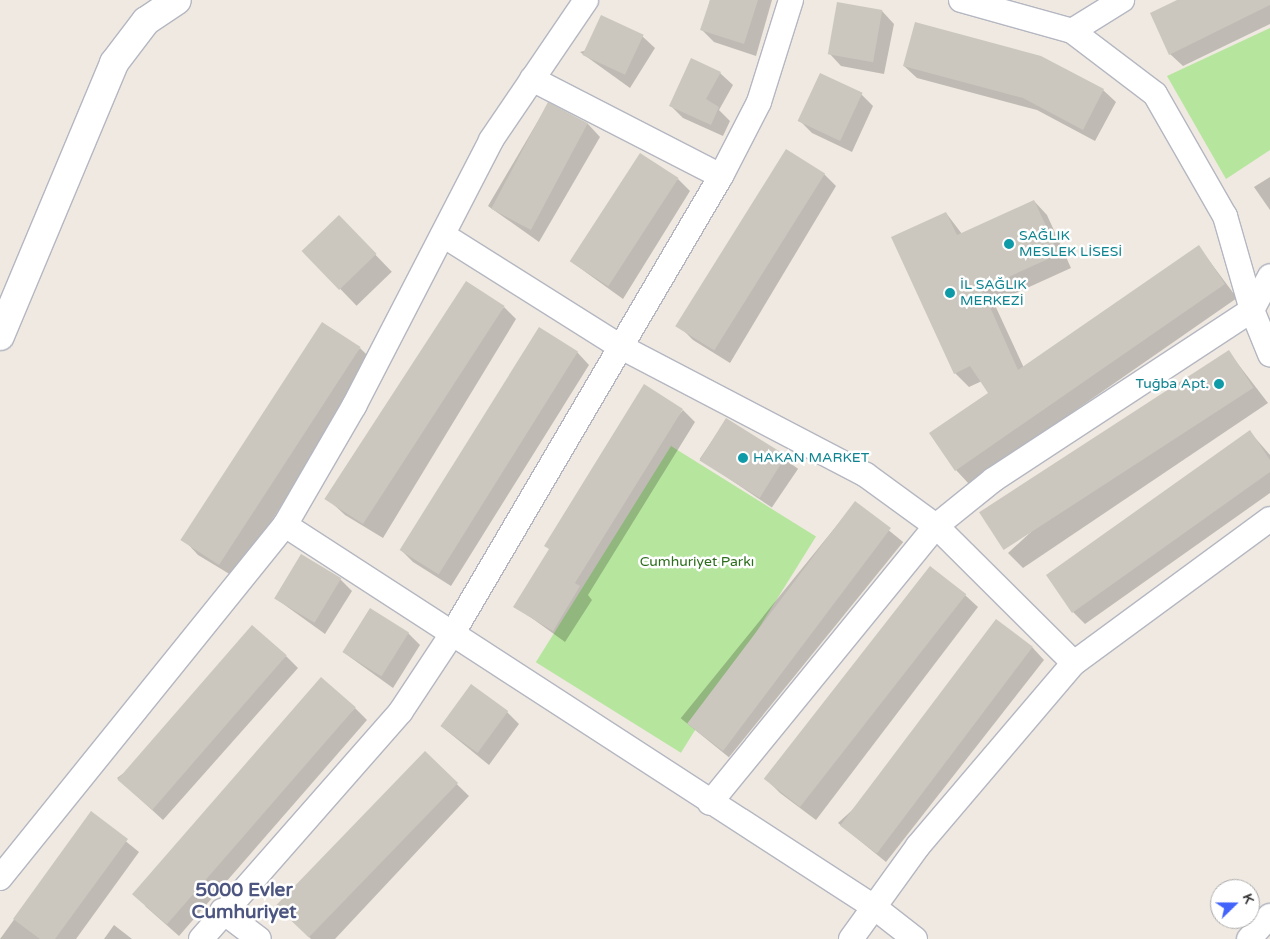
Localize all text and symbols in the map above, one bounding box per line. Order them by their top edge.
place label: SAĞLIK MESLEK LİSESİ [1019,228,1122,260]
marker: SAĞLIK MESLEK LİSESİ [1003,238,1015,250]
place label: İL SAĞLIK MERKEZİ [960,277,1027,310]
marker: İL SAĞLIK MERKEZİ [944,287,956,299]
place label: Tuğba Apt. [1135,376,1209,392]
marker: Tuğba Apt. [1213,378,1225,390]
place label: HAKAN MARKET [753,450,869,466]
marker: HAKAN MARKET [737,452,749,464]
park label: Cumhuriyet Parkı [640,554,754,570]
north arrow [1210,879,1260,929]
district label: 5000 Evler Cumhuriyet [191,880,297,924]
text: K [1239,891,1258,906]

